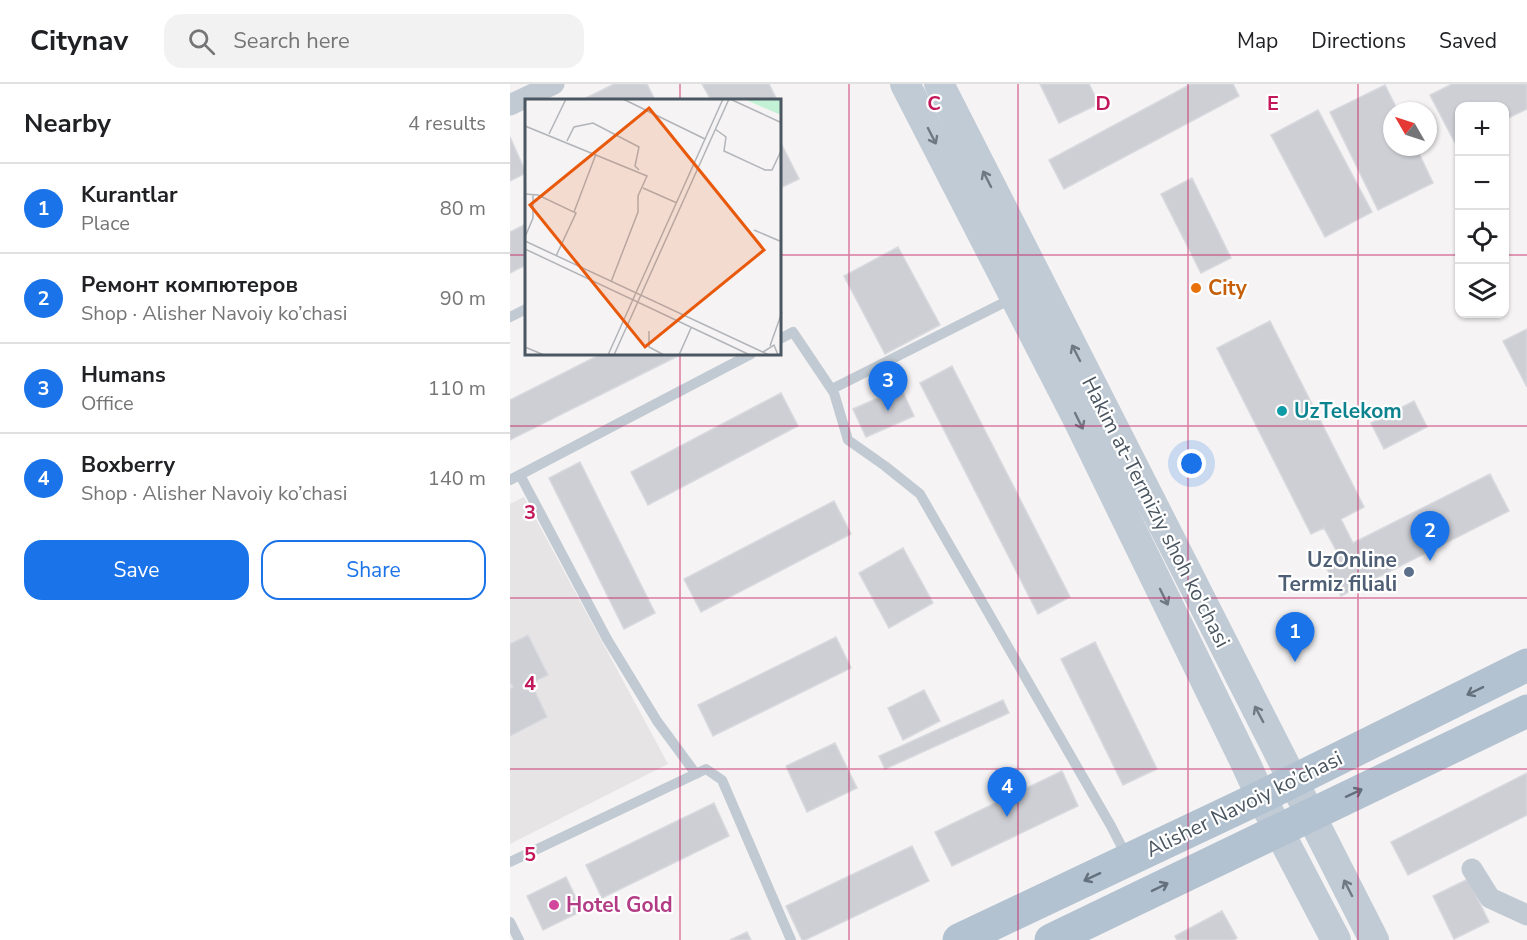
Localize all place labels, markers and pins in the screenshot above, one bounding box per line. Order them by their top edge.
place label: City [1208,274,1248,302]
marker: City [1189,281,1203,295]
pin: 3 [868,362,908,411]
place label: UzTelekom [1294,397,1402,425]
marker: UzTelekom [1275,404,1289,418]
pin: 2 [1410,512,1450,561]
place label: UzOnline Termiz filiali [1278,546,1397,598]
marker: UzOnline Termiz filiali [1402,565,1416,579]
pin: 1 [1276,612,1314,662]
pin: 4 [988,768,1026,817]
place label: Hotel Gold [566,891,673,919]
marker: Hotel Gold [547,898,561,912]

